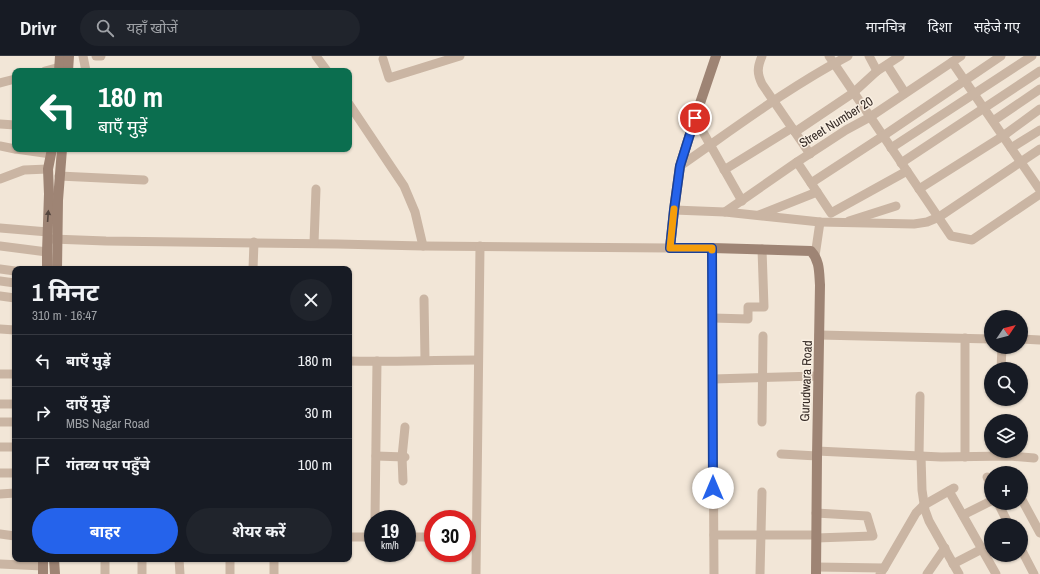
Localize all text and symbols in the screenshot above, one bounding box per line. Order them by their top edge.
search box [80,10,360,46]
text: Drivr [20,15,56,41]
icon: search [94,17,116,39]
text: यहाँ खोजें [126,17,178,38]
text: मानचित्र [866,18,906,36]
text: दिशा [928,18,952,36]
text: सहेजे गए [974,18,1020,36]
text: 180 m [98,78,163,116]
icon: left [32,84,84,136]
street label: Street Number 20 [796,92,876,152]
pin [678,101,712,135]
icon: arrive [684,107,706,129]
text: बाएँ मुड़ें [98,114,147,139]
one-way arrow [45,210,52,222]
text: 1 मिनट [32,276,99,308]
button: close [290,279,332,321]
text: 310 m · 16:47 [32,307,97,324]
north arrow [984,310,1028,354]
map controls [984,310,1028,562]
street label: Gurudwara Road [796,340,816,422]
icon: left [32,350,54,372]
text: बाएँ मुड़ें [66,350,111,371]
text: 180 m [298,350,332,371]
button: search [984,362,1028,406]
text: दाएँ मुड़ें [66,393,110,414]
icon: right [32,402,54,424]
text: 30 m [305,402,332,423]
button: layers [984,414,1028,458]
text: MBS Nagar Road [66,415,150,432]
icon: arrive [32,454,54,476]
text: गंतव्य पर पहुँचे [66,454,150,475]
text: 100 m [298,454,332,475]
button: + [984,466,1028,510]
position arrow [692,467,734,509]
button: बाहर [32,508,178,554]
button: शेयर करें [186,508,332,554]
speed limit sign: 30 [424,510,476,562]
text: 19 [381,517,399,544]
button: − [984,518,1028,562]
text: km/h [381,539,399,552]

